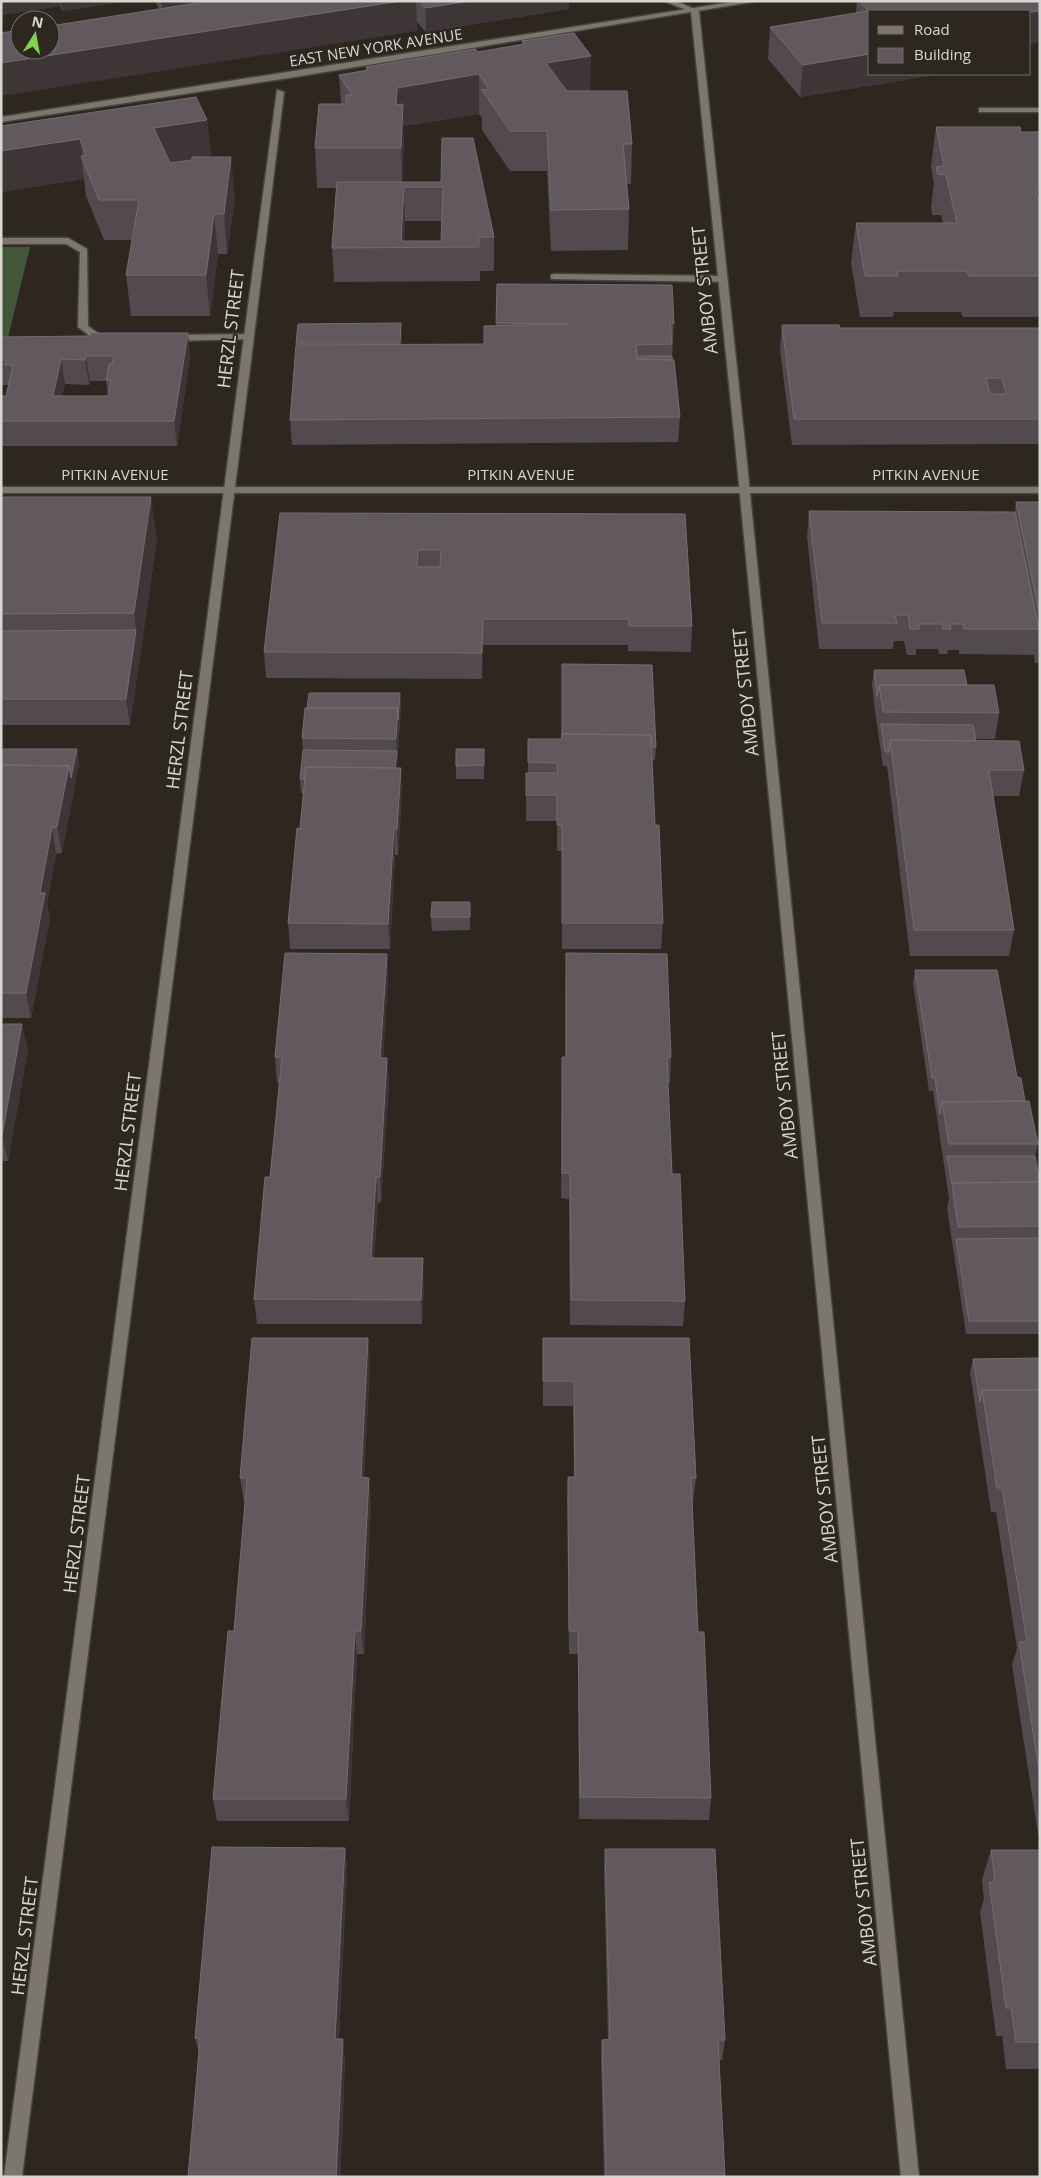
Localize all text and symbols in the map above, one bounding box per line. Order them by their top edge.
north arrow [10,10,60,60]
legend [868,10,1031,75]
text: N [30,11,45,32]
text: Road [914,19,950,39]
street label: EAST NEW YORK AVENUE [288,23,464,71]
text: Building [914,44,971,64]
street label: AMBOY STREET [685,225,723,355]
street label: HERZL STREET [211,268,249,390]
street label: PITKIN AVENUE [61,464,169,484]
street label: PITKIN AVENUE [467,464,575,484]
street label: PITKIN AVENUE [872,464,980,484]
street label: AMBOY STREET [726,627,764,757]
street label: HERZL STREET [160,669,198,791]
street label: AMBOY STREET [765,1030,803,1160]
street label: HERZL STREET [108,1071,146,1193]
street label: AMBOY STREET [805,1434,843,1564]
street label: HERZL STREET [57,1473,95,1595]
street label: AMBOY STREET [844,1837,882,1967]
street label: HERZL STREET [5,1875,43,1997]

